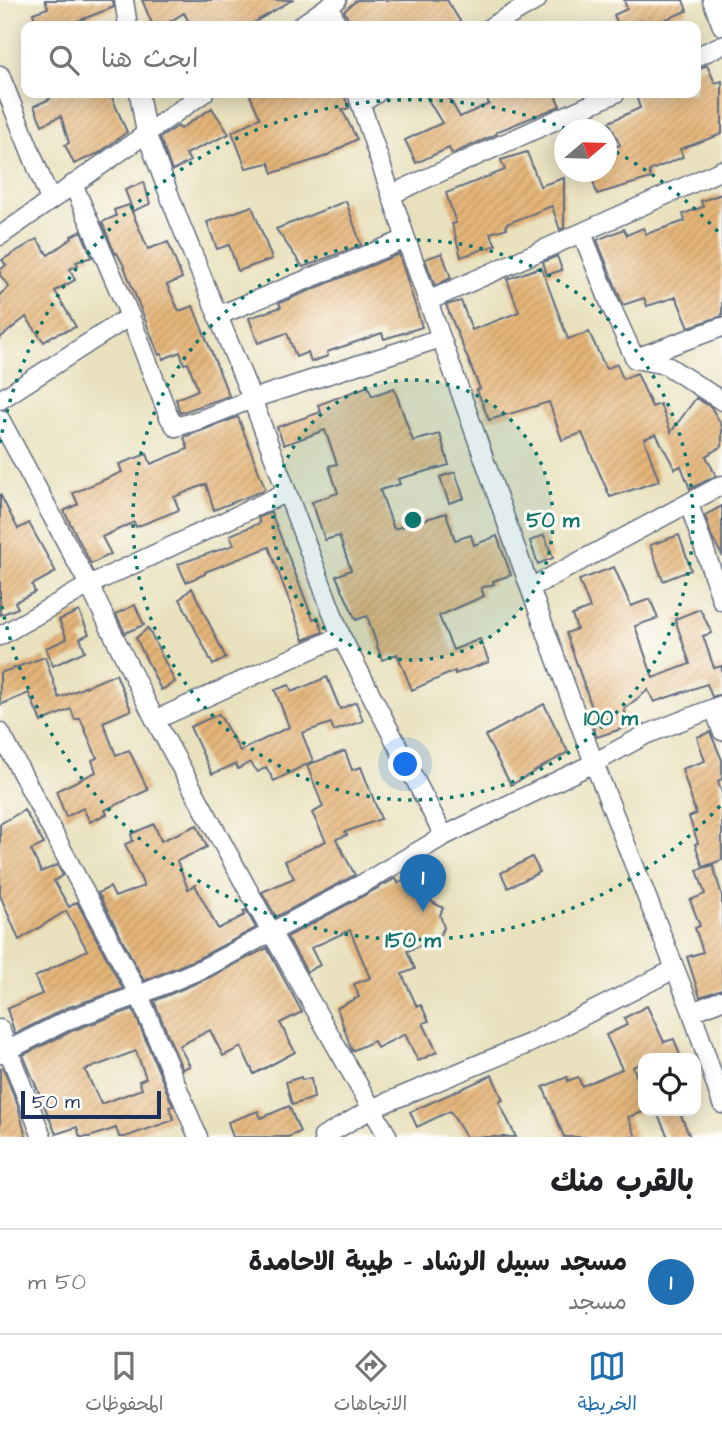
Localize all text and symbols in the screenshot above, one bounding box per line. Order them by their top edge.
search box [21,21,701,98]
icon: search [45,41,83,79]
text: ابحث هنا [101,41,198,77]
north arrow [554,119,617,182]
text: 50 m [527,506,580,535]
centre of rings [401,508,425,532]
text: 100 m [584,704,639,733]
your location [388,747,422,781]
pin: 1 [400,854,446,912]
text: 150 m [385,926,441,955]
map controls [638,1053,701,1116]
button: locate [638,1053,701,1116]
scale bar [21,1088,161,1120]
text: 50 m [32,1089,80,1116]
text: بالقرب منك [550,1161,694,1203]
text: مسجد سبيل الرشاد - طيبة الاحامدة [249,1244,627,1280]
text: 50 m [28,1266,86,1298]
text: 1 [670,1266,672,1298]
text: مسجد [568,1286,627,1318]
tab: المحفوظات [85,1347,163,1420]
tab: الاتجاهات [334,1347,407,1420]
tab: الخريطة [578,1347,637,1420]

